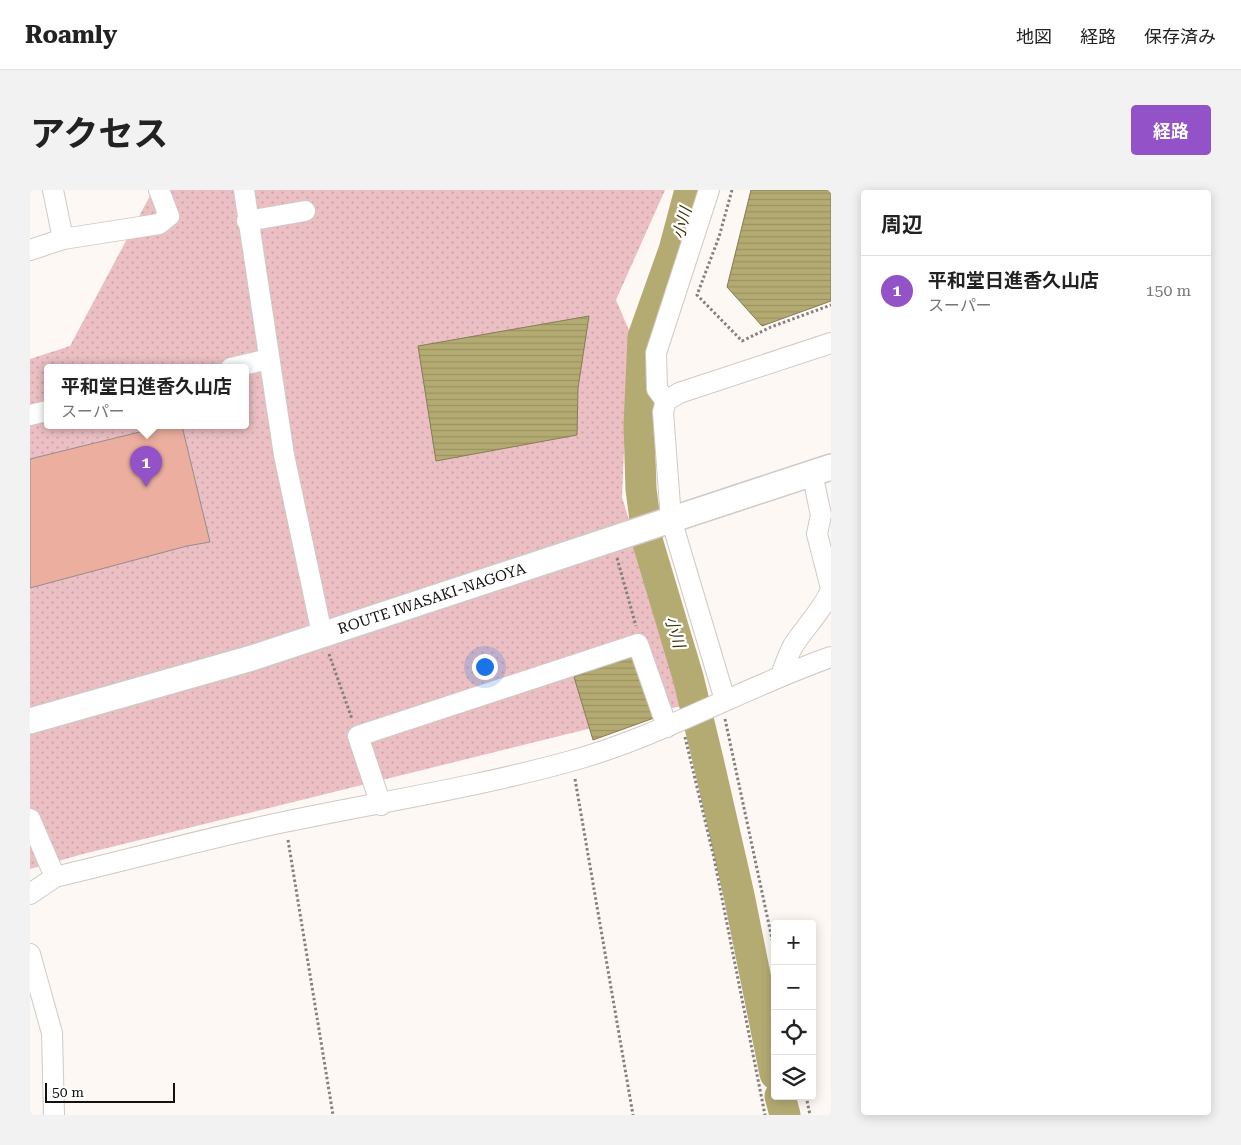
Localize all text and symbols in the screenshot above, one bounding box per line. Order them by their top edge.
text: Roamly [25,21,117,49]
text: 地図 [1016,26,1052,47]
text: 経路 [1080,26,1116,47]
text: 保存済み [1144,26,1216,47]
button: 経路 [1131,105,1211,155]
text: アクセス [30,114,168,155]
water label: 小川 [669,203,696,241]
text: 周辺 [881,213,923,237]
text: 平和堂日進香久山店 [928,269,1099,292]
text: 1 [893,281,901,300]
text: 150 m [1145,281,1191,300]
text: スーパー [928,296,992,315]
popup [44,364,249,429]
text: 平和堂日進香久山店 [61,375,232,398]
text: スーパー [61,402,125,421]
pin: 1 [130,446,162,487]
street label: ROUTE IWASAKI-NAGOYA [335,559,528,638]
water label: 小川 [661,614,689,652]
your location [472,654,498,680]
map controls [771,920,816,1100]
button: + [771,920,816,965]
button: − [771,965,816,1010]
button: locate [771,1010,816,1055]
button: layers [771,1055,816,1100]
scale bar [45,1080,175,1103]
text: 50 m [52,1084,84,1100]

